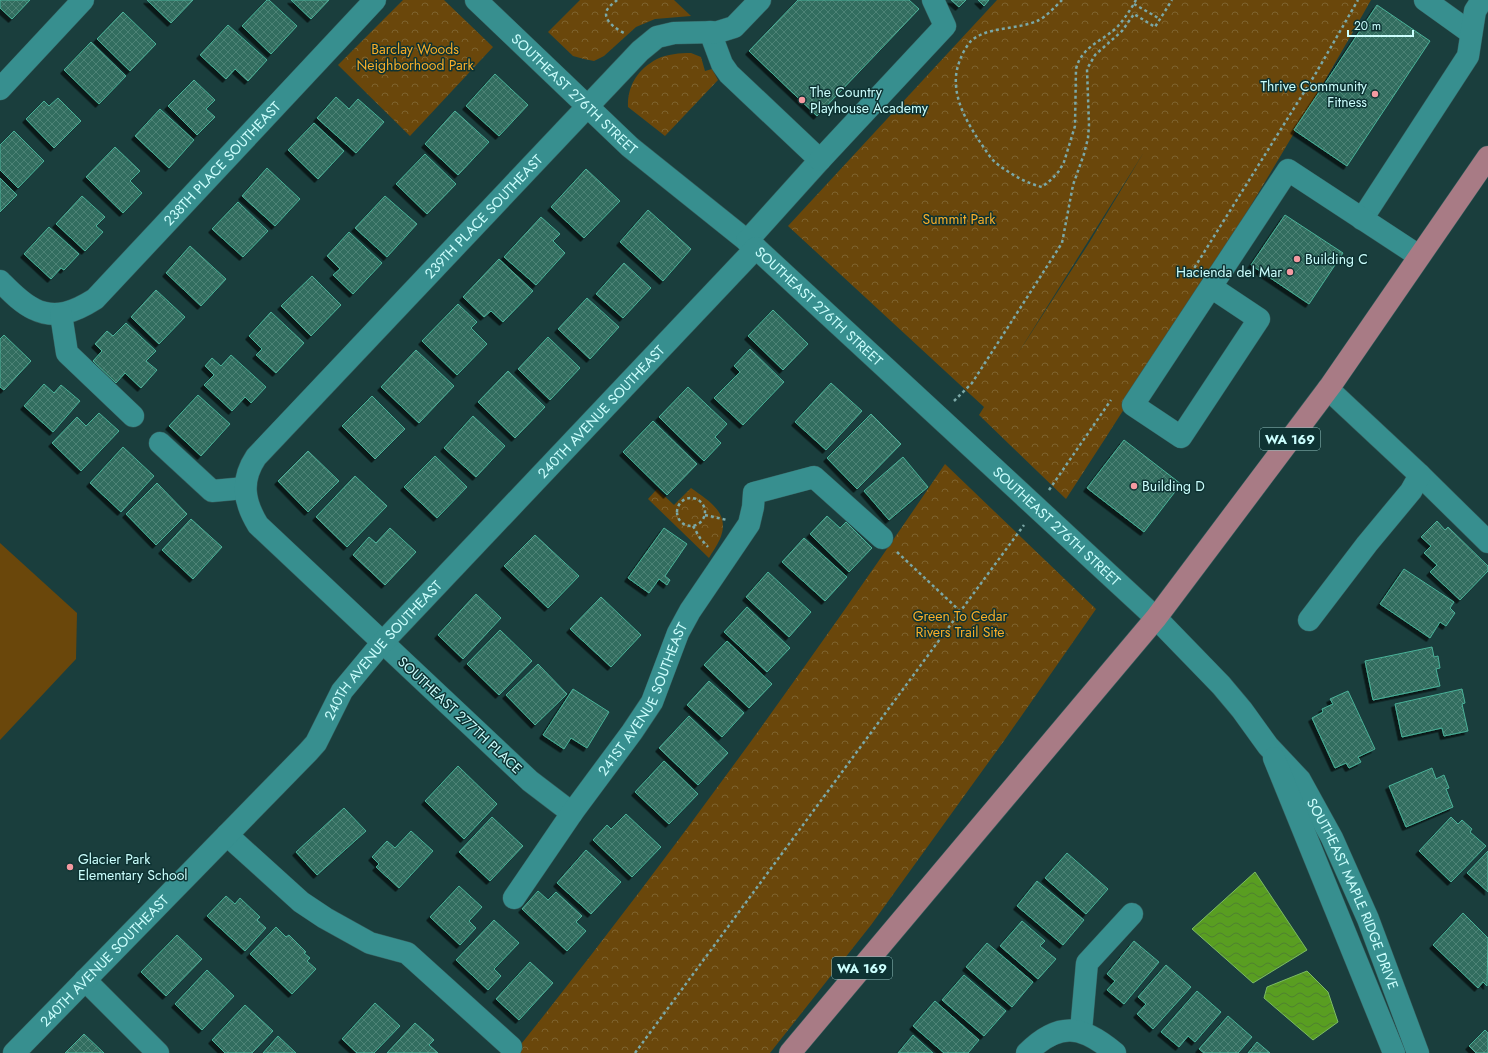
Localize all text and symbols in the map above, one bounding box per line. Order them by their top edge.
scale bar [1348,12,1413,38]
text: 20 m [1354,17,1381,35]
street label: SOUTHEAST 276TH STREET [507,29,642,159]
park label: Barclay Woods Neighborhood Park [356,39,474,75]
place label: Thrive Community Fitness [1260,76,1368,112]
place label: The Country Playhouse Academy [810,82,929,118]
marker: Thrive Community Fitness [1370,89,1380,99]
marker: The Country Playhouse Academy [797,95,807,105]
street label: 238TH PLACE SOUTHEAST [159,97,285,230]
street label: 239TH PLACE SOUTHEAST [420,150,547,283]
park label: Summit Park [922,209,996,229]
street label: SOUTHEAST 276TH STREET [751,242,887,371]
place label: Building C [1305,249,1368,269]
marker: Building C [1292,254,1302,264]
place label: Hacienda del Mar [1176,262,1282,282]
marker: Hacienda del Mar [1285,267,1295,277]
street label: 240TH AVENUE SOUTHEAST [533,340,669,483]
road number: WA 169 [1260,428,1320,450]
street label: SOUTHEAST 276TH STREET [988,462,1125,591]
place label: Building D [1142,476,1205,496]
marker: Building D [1129,481,1139,491]
street label: 240TH AVENUE SOUTHEAST [319,576,447,724]
park label: Green To Cedar Rivers Trail Site [913,606,1008,642]
street label: 241ST AVENUE SOUTHEAST [593,618,692,780]
street label: SOUTHEAST 277TH PLACE [393,652,527,778]
street label: SOUTHEAST MAPLE RIDGE DRIVE [1302,794,1403,992]
place label: Glacier Park Elementary School [78,849,188,885]
marker: Glacier Park Elementary School [65,862,75,872]
street label: 240TH AVENUE SOUTHEAST [35,890,173,1031]
road number: WA 169 [832,957,892,979]

